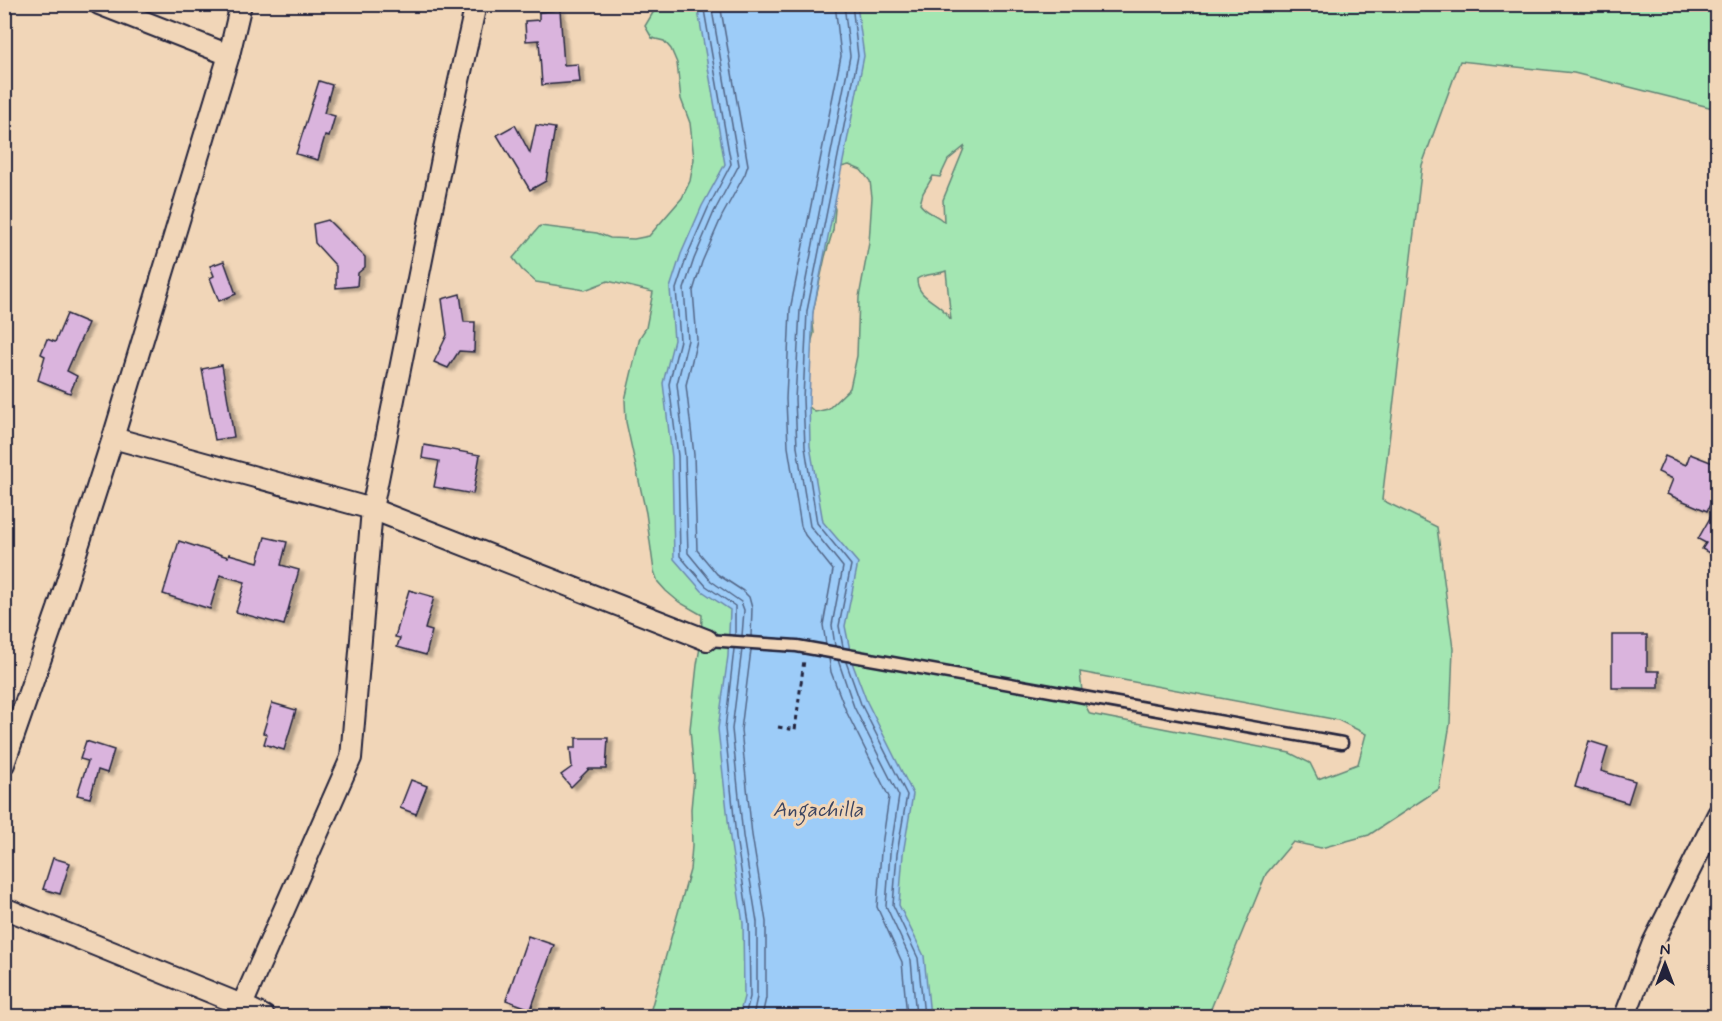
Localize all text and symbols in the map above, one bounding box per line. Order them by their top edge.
water label: Angachilla [773,796,863,826]
north arrow [1635,934,1695,994]
text: N [1660,940,1670,961]

